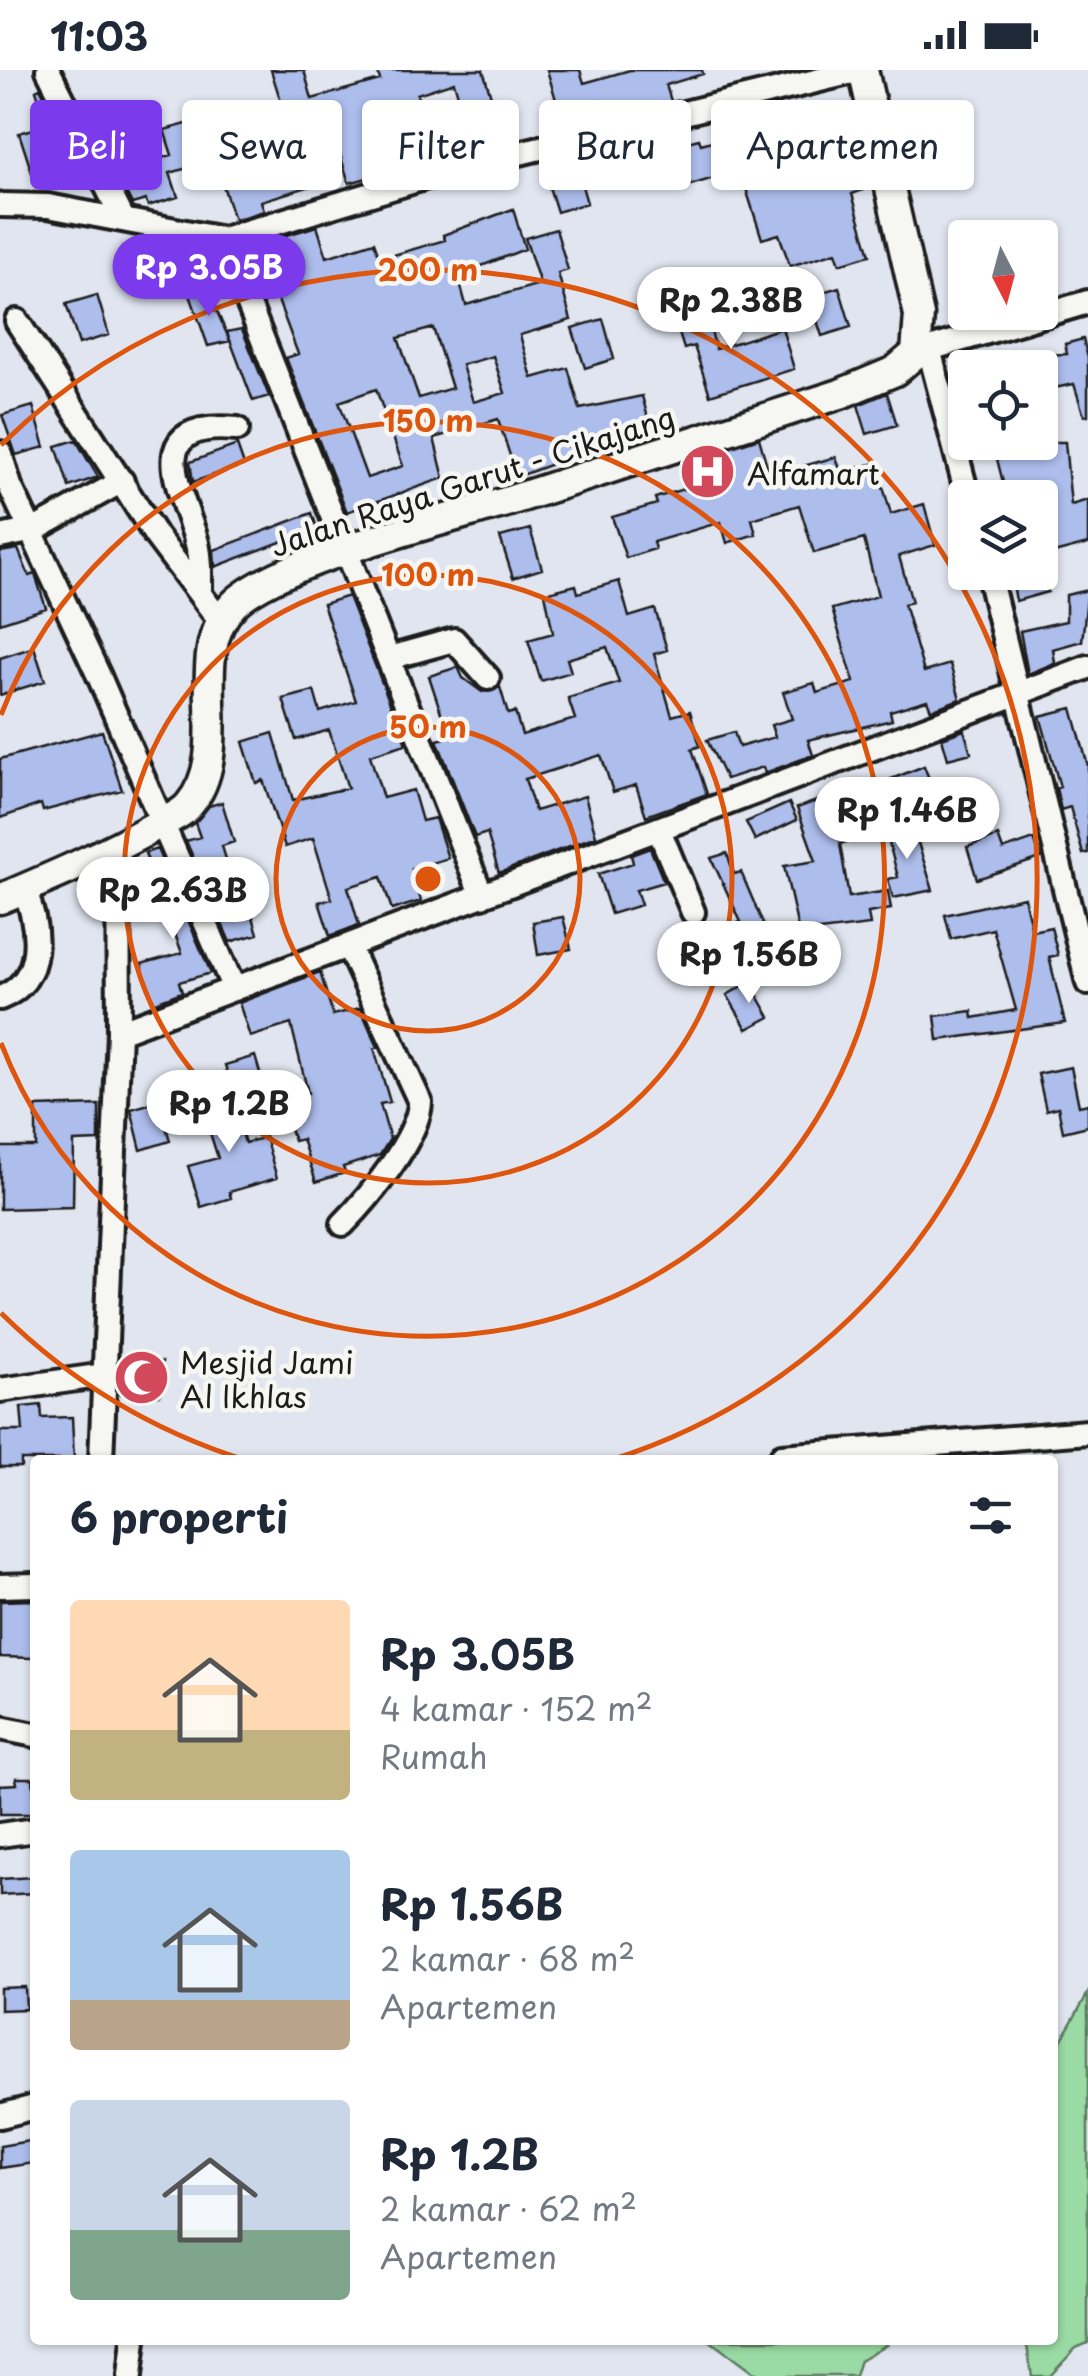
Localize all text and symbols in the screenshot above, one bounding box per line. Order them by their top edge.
text: 11:03 [50,7,148,64]
chip: Beli [30,100,162,190]
chip: Sewa [182,100,342,190]
chip: Filter [362,100,519,190]
chip: Baru [539,100,691,190]
chip: Apartemen [711,100,974,190]
north arrow [948,220,1058,330]
map controls [948,220,1058,590]
pin: Rp 3.05B [106,234,312,319]
text: Rp 3.05B [135,242,283,290]
text: 200 m [378,246,478,291]
pin: Rp 2.38B [628,267,834,352]
text: Rp 2.38B [659,275,803,323]
button: locate [948,350,1058,460]
street label: Jalan Raya Garut - Cikajang [264,393,680,567]
text: 150 m [383,397,473,442]
hospital icon: Alfamart [678,442,738,502]
place label: Alfamart [747,450,880,495]
button: layers [948,480,1058,590]
text: 100 m [381,551,475,596]
text: 50 m [389,703,467,748]
pin: Rp 1.46B [804,777,1010,862]
text: Rp 1.46B [837,785,977,833]
pin: Rp 2.63B [70,857,276,942]
centre of rings [410,861,446,897]
text: Rp 2.63B [98,865,248,913]
pin: Rp 1.56B [646,921,852,1006]
text: Rp 1.56B [679,929,819,977]
pin: Rp 1.2B [137,1070,321,1155]
text: Rp 1.2B [168,1078,290,1126]
place label: Mesjid Jami Al Ikhlas [180,1339,354,1418]
mosque icon: Mesjid Jami Al Ikhlas [111,1348,171,1408]
text: 6 properti [70,1484,288,1547]
icon: filters [963,1488,1018,1543]
text: Rp 3.05B [380,1621,575,1684]
icon: home [150,1640,270,1760]
text: 4 kamar · 152 m² [380,1684,653,1732]
text: Rumah [380,1732,488,1780]
text: Rp 1.56B [380,1871,564,1934]
icon: home [150,1890,270,2010]
text: 2 kamar · 68 m² [380,1934,635,1982]
text: Apartemen [380,1982,557,2030]
text: Rp 1.2B [380,2121,539,2184]
icon: home [150,2140,270,2260]
text: 2 kamar · 62 m² [380,2184,637,2232]
text: Apartemen [380,2232,557,2280]

